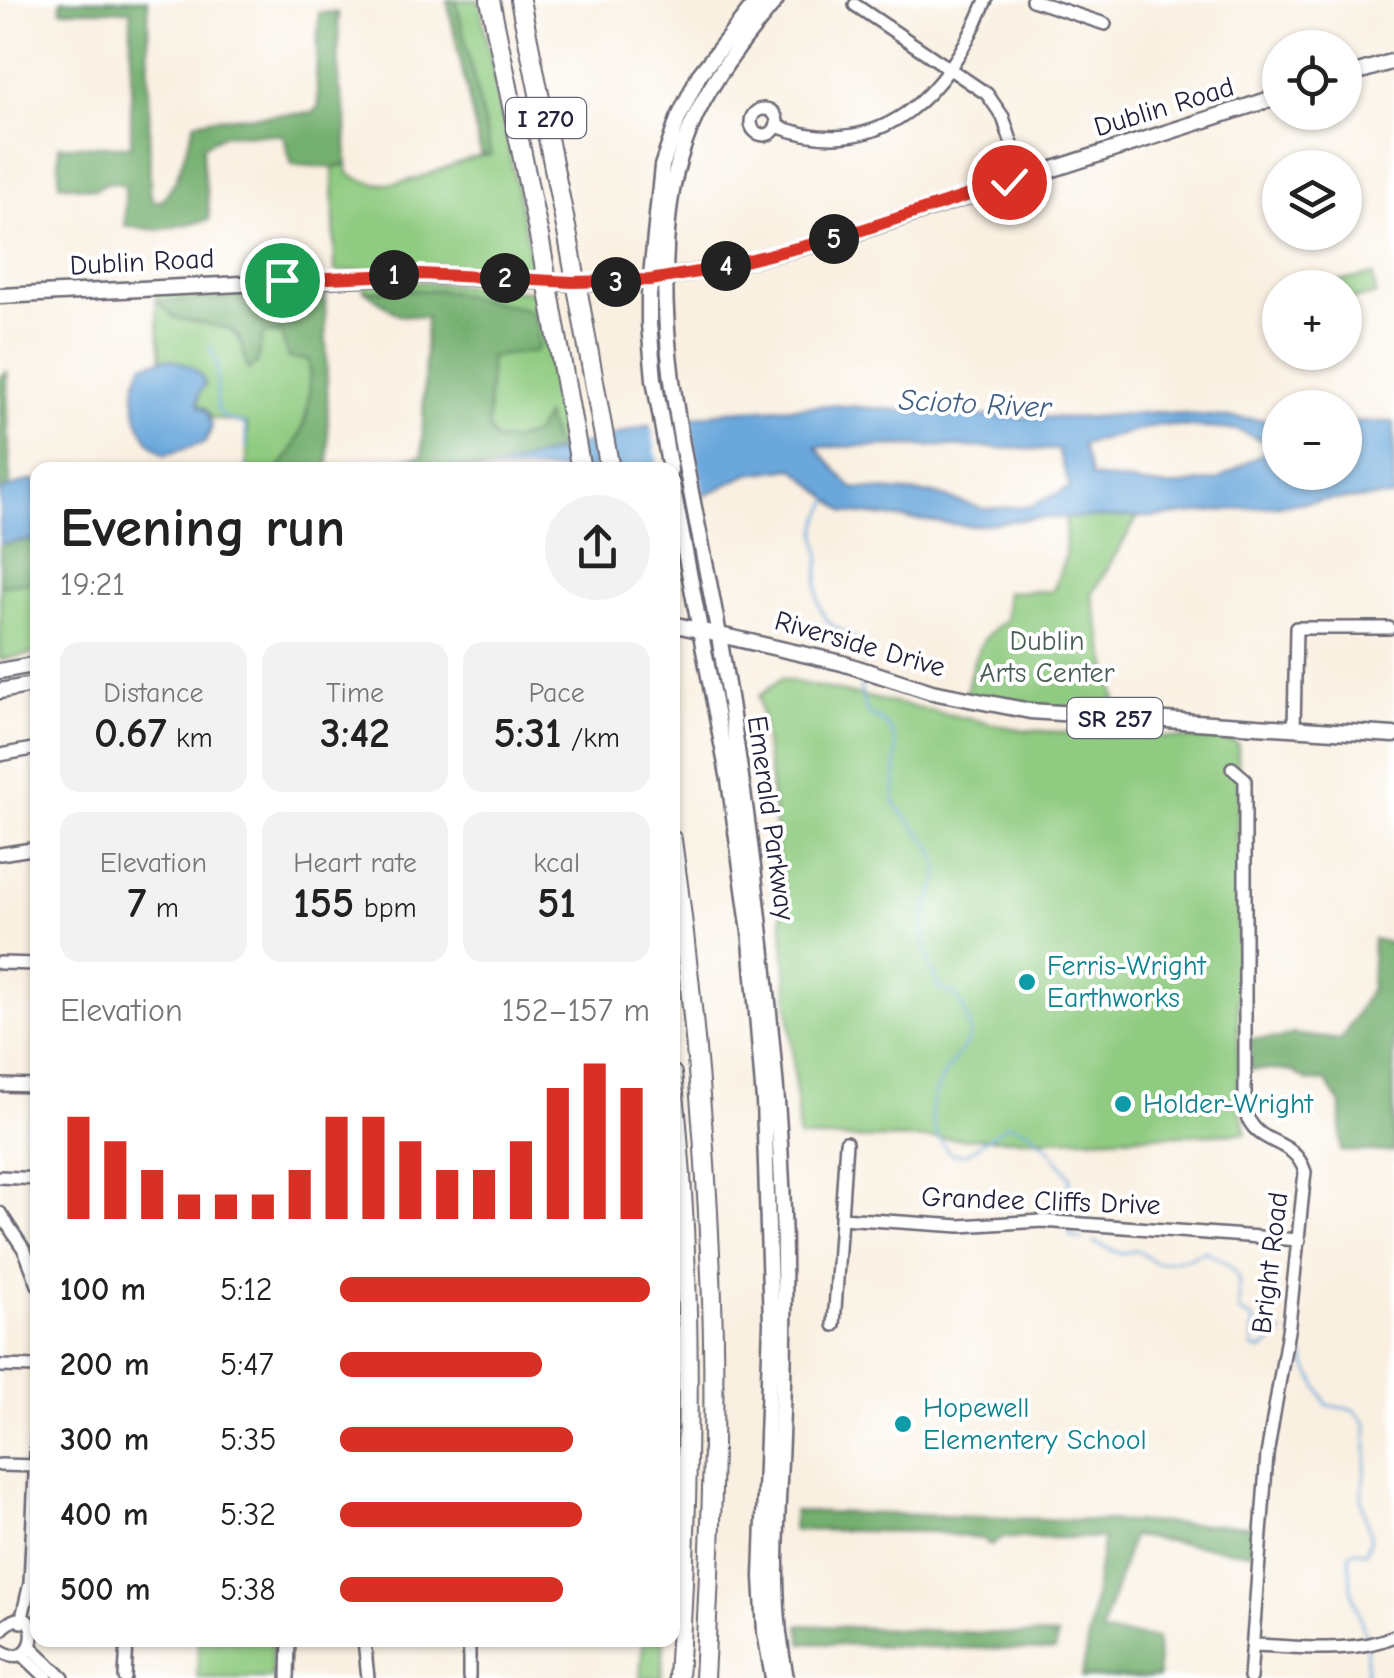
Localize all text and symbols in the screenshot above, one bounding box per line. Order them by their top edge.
map controls [1262,30,1362,490]
button: locate [1262,30,1362,130]
street label: Dublin Road [1090,71,1238,143]
road number: I 270 [506,98,586,138]
pin [967,140,1052,225]
button: layers [1262,150,1362,250]
icon: check [982,155,1037,210]
pin: 5 [809,214,859,264]
text: 5 [827,223,841,255]
pin [240,238,325,323]
pin: 4 [701,241,751,291]
street label: Dublin Road [69,242,215,282]
pin: 1 [369,250,419,300]
text: 4 [719,250,733,282]
icon: arrive [255,253,310,308]
pin: 2 [480,253,530,303]
pin: 3 [591,257,641,307]
text: 1 [388,259,400,291]
text: 2 [498,262,512,294]
text: 3 [609,266,623,298]
button: + [1262,270,1362,370]
water label: Scioto River [898,383,1053,426]
button: − [1262,390,1362,490]
button: share [545,495,650,600]
text: Evening run [60,496,345,560]
text: 19:21 [60,566,125,603]
street label: Riverside Drive [771,604,949,684]
park label: Dublin Arts Center [979,625,1115,689]
text: Distance [103,677,203,709]
text: Time [326,677,384,709]
text: Pace [528,677,585,709]
road number: SR 257 [1068,698,1162,738]
text: 0.67 [94,709,167,758]
text: 3:42 [320,709,390,758]
text: 5:31 [493,709,562,758]
street label: Emerald Parkway [741,714,801,923]
text: km [167,722,213,754]
text: /km [562,722,620,754]
text: Elevation [100,847,207,879]
text: Heart rate [293,847,417,879]
text: kcal [533,847,580,879]
text: 7 [128,879,147,928]
text: 155 [293,879,354,928]
text: 51 [537,879,576,928]
text: m [147,892,179,924]
text: bpm [354,892,417,924]
place label: Ferris-Wright Earthworks [1047,950,1207,1014]
marker: Ferris-Wright Earthworks [1016,971,1038,993]
text: Elevation [60,992,183,1029]
text: 152–157 m [502,992,650,1029]
place label: Holder-Wright [1143,1088,1314,1120]
marker: Holder-Wright [1112,1093,1134,1115]
street label: Grandee Cliffs Drive [921,1181,1161,1221]
street label: Bright Road [1245,1190,1295,1336]
text: 100 m [60,1271,146,1308]
text: 5:12 [220,1271,273,1308]
text: 200 m [60,1346,149,1383]
text: 5:47 [220,1346,274,1383]
place label: Hopewell Elementery School [923,1392,1147,1456]
marker: Hopewell Elementery School [892,1413,914,1435]
text: 300 m [60,1421,149,1458]
text: 5:35 [220,1421,277,1458]
text: 400 m [60,1496,148,1533]
text: 5:32 [220,1496,276,1533]
text: 500 m [60,1571,150,1608]
text: 5:38 [220,1571,276,1608]

